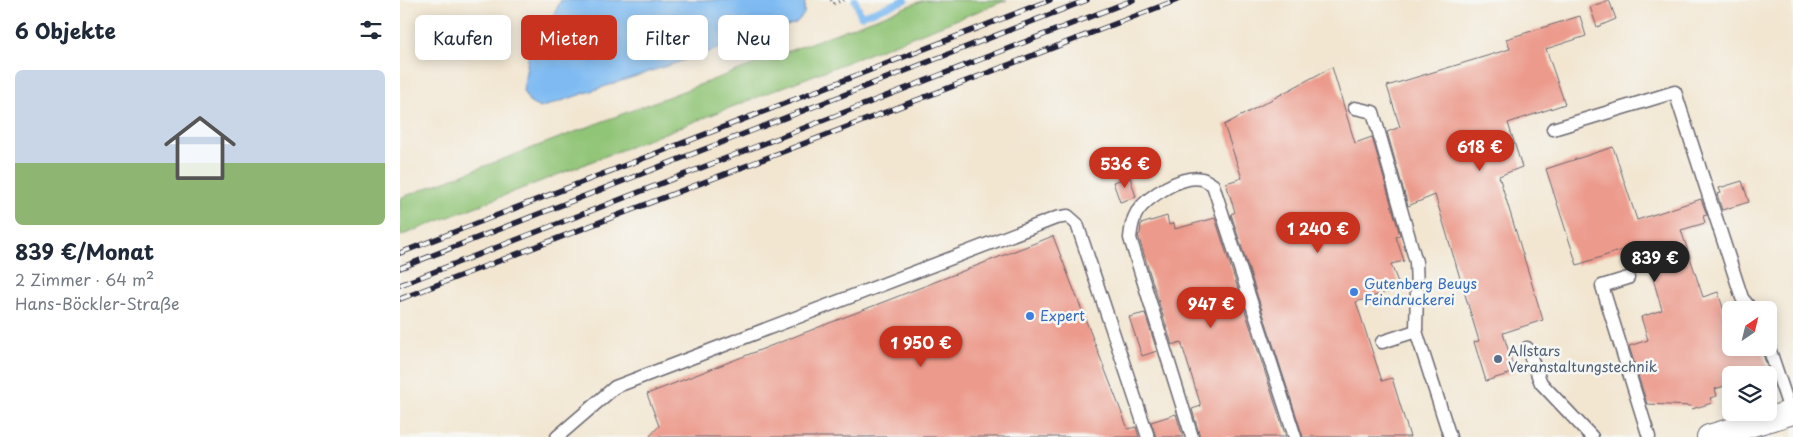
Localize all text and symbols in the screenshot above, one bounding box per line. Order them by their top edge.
text: 6 Objekte [15,14,116,46]
chip: Kaufen [415,15,511,60]
chip: Mieten [521,15,617,60]
chip: Filter [627,15,708,60]
chip: Neu [718,15,789,60]
icon: filters [357,16,385,44]
icon: home [155,103,245,193]
pin: 618 € [1445,130,1515,172]
text: 618 € [1457,134,1503,158]
pin: 536 € [1090,146,1160,189]
text: 536 € [1100,151,1150,175]
pin: 1 240 € [1272,212,1364,254]
text: 1 240 € [1287,216,1349,240]
text: 839 €/Monat [15,235,154,267]
pin: 839 € [1620,240,1690,283]
text: 839 € [1631,245,1679,269]
text: 2 Zimmer · 64 m² [15,267,154,291]
place label: Gutenberg Beuys Feindruckerei [1364,273,1477,310]
pin: 947 € [1176,286,1246,329]
marker: Gutenberg Beuys Feindruckerei [1348,286,1360,298]
text: Hans-Böckler-Straße [15,291,179,315]
text: 947 € [1188,291,1234,315]
north arrow [1722,301,1778,356]
map controls [1722,301,1777,421]
place label: Expert [1040,305,1085,326]
marker: Expert [1024,310,1036,322]
pin: 1 950 € [875,326,967,368]
text: 1 950 € [890,330,952,354]
place label: Allstars Veranstaltungstechnik [1508,340,1658,377]
marker: Allstars Veranstaltungstechnik [1492,353,1504,365]
button: layers [1722,366,1777,421]

